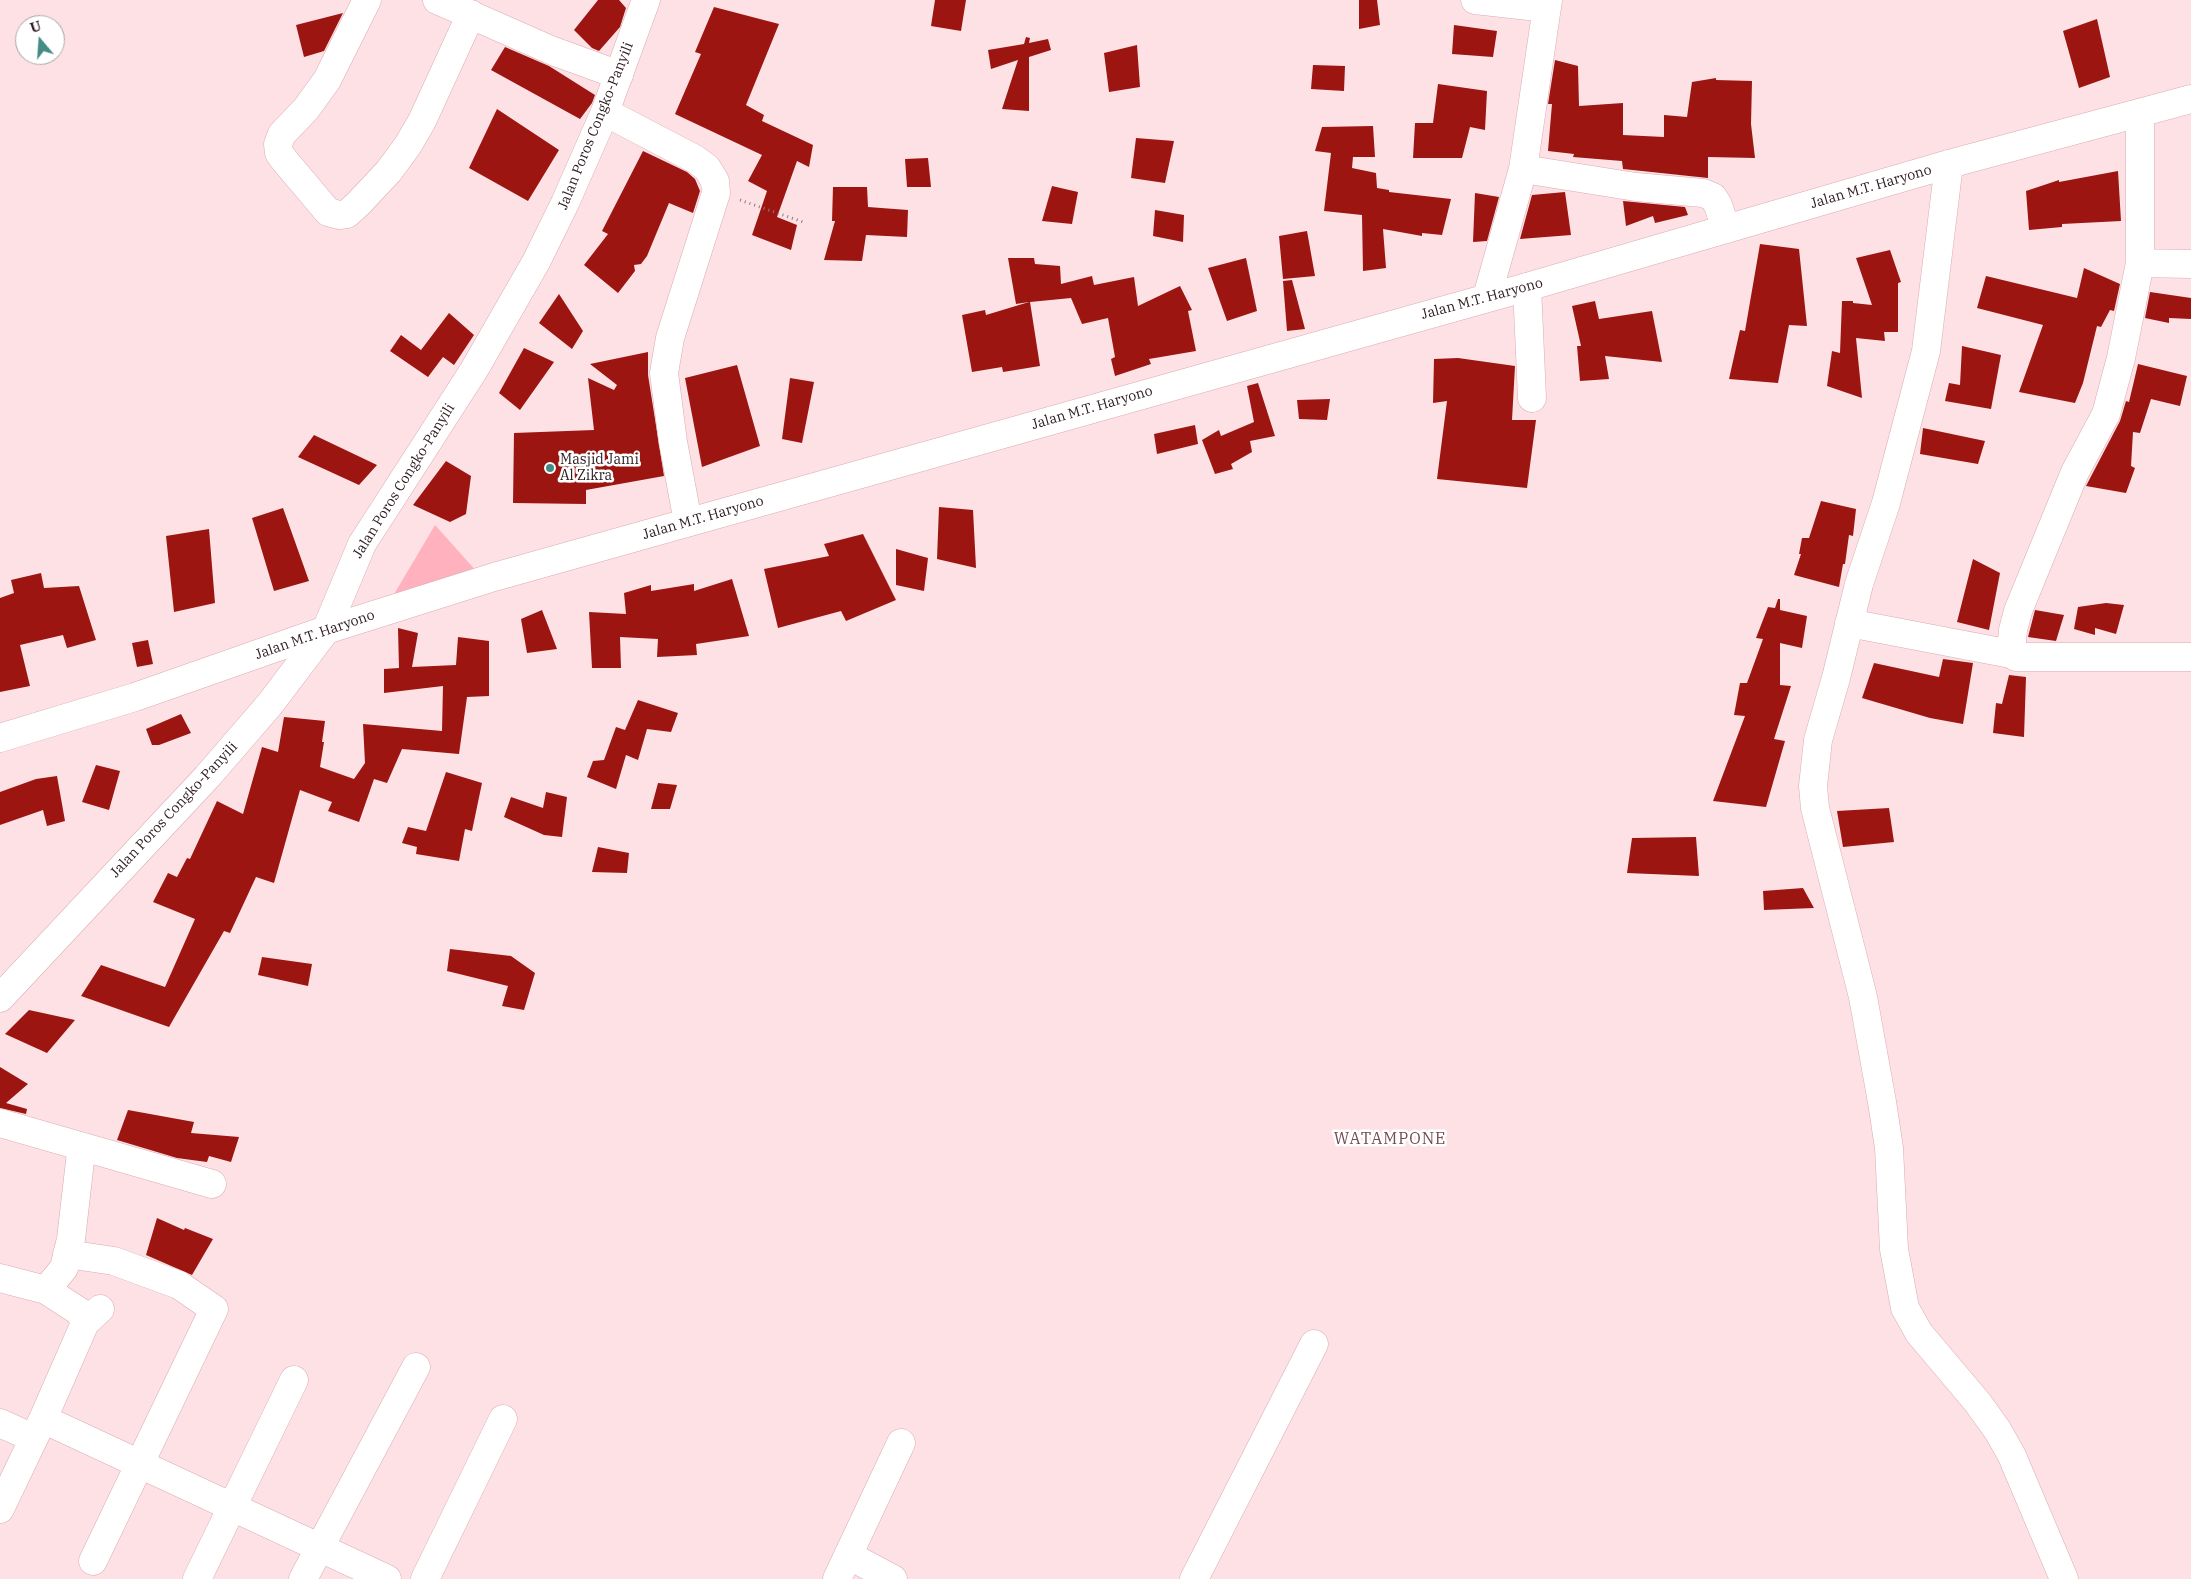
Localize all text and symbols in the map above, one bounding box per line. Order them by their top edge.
north arrow [15,15,65,65]
text: U [28,16,44,37]
street label: Jalan Poros Congko-Panyili [555,40,637,212]
street label: Jalan M.T. Haryono [1809,162,1933,212]
street label: Jalan M.T. Haryono [1419,275,1545,323]
street label: Jalan M.T. Haryono [1030,383,1154,433]
street label: Jalan Poros Congko-Panyili [349,401,459,561]
place label: Masjid Jami Al Zikra [560,452,639,484]
marker: Masjid Jami Al Zikra [544,462,556,474]
street label: Jalan M.T. Haryono [641,493,765,543]
street label: Jalan M.T. Haryono [253,607,377,663]
street label: Jalan Poros Congko-Panyili [107,739,241,881]
district label: WATAMPONE [1333,1129,1447,1149]

